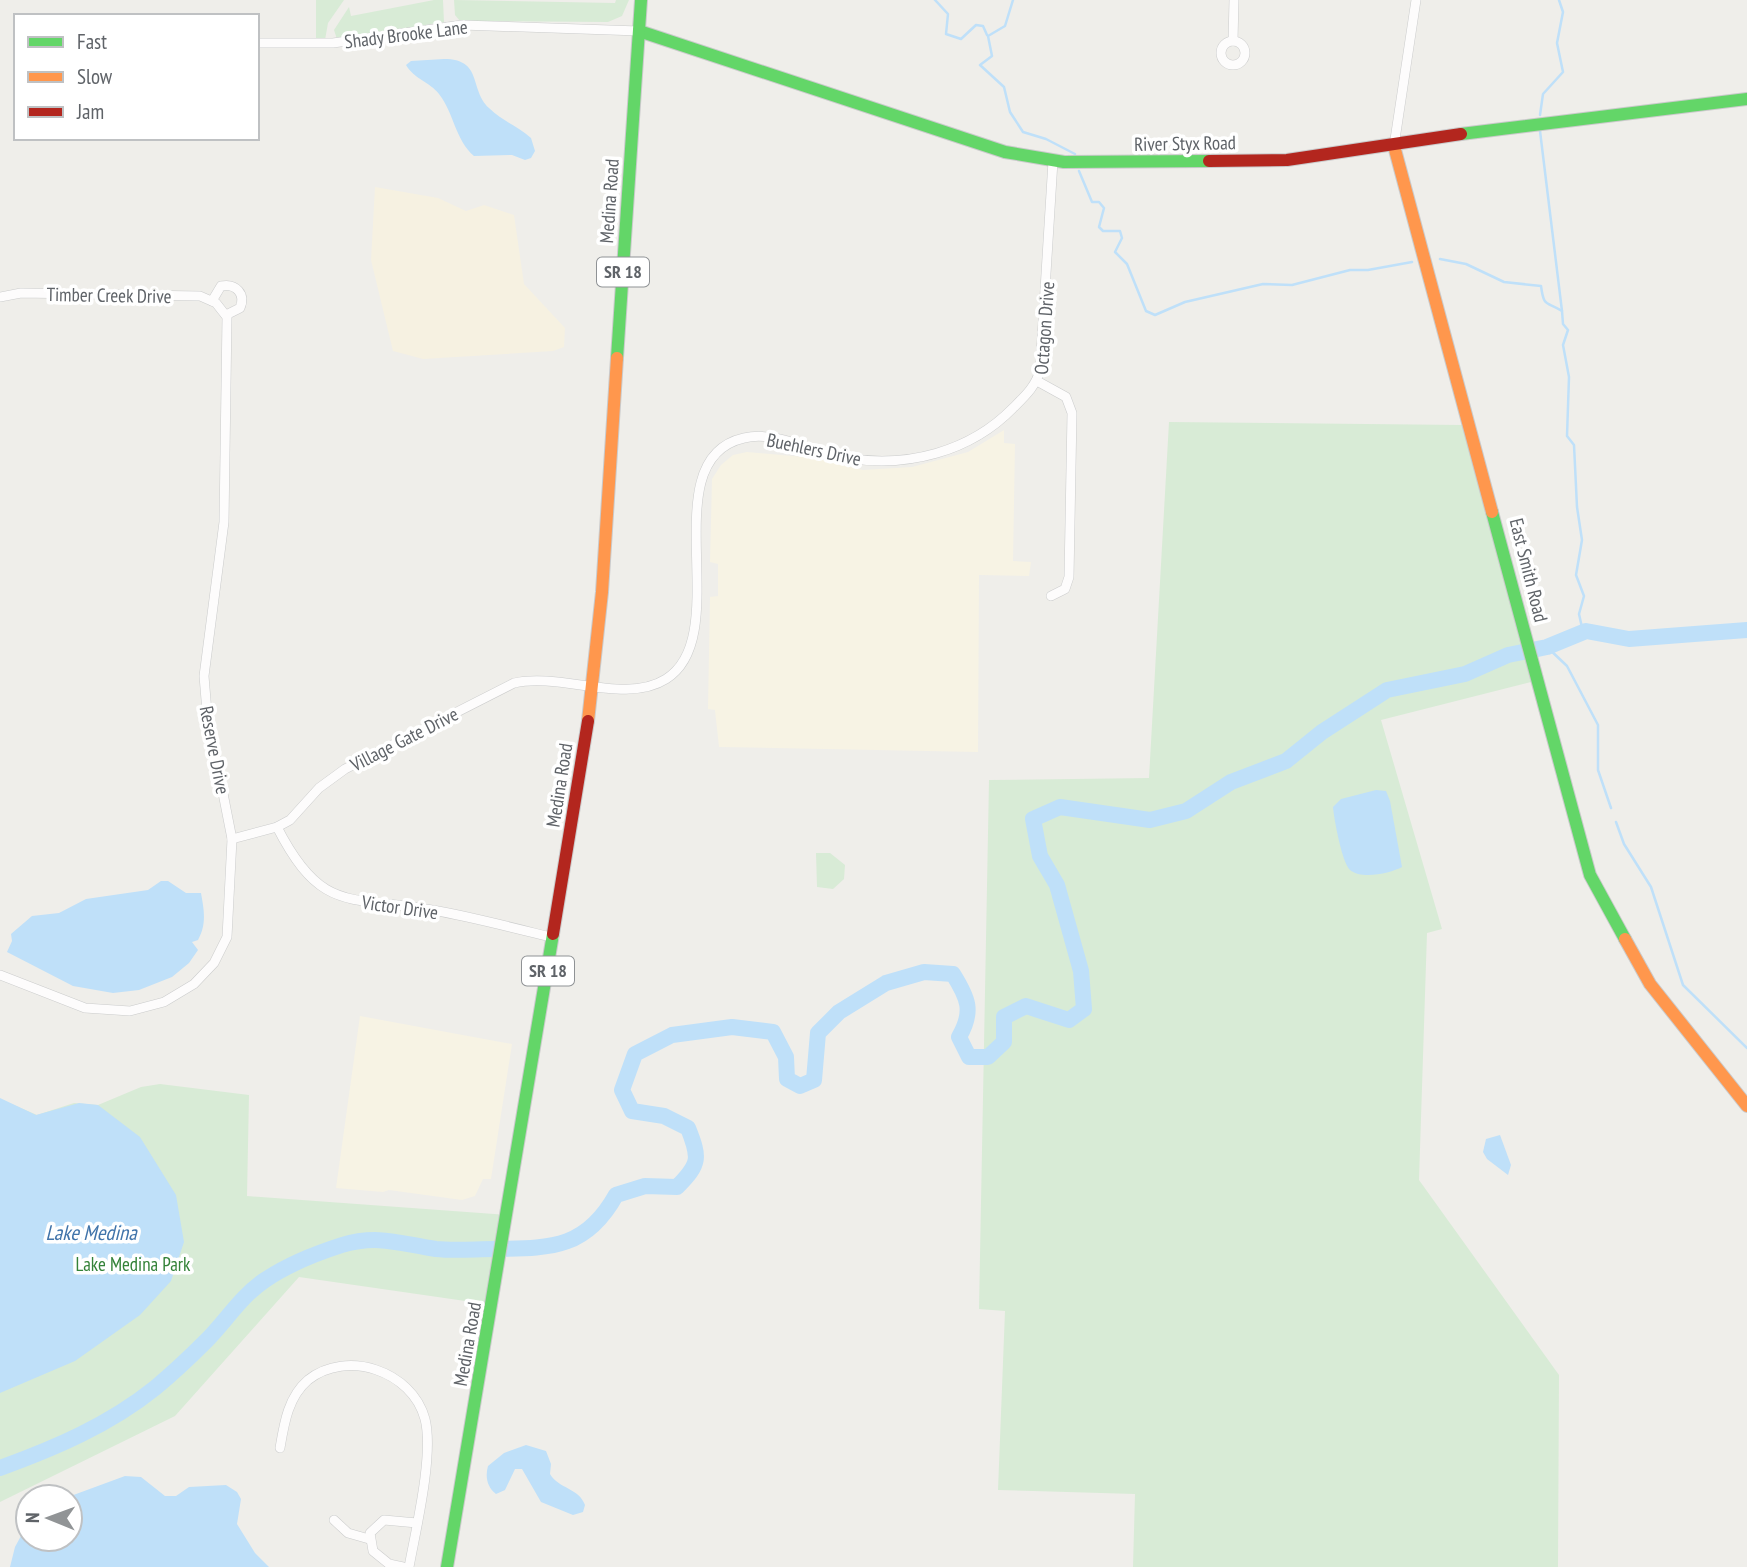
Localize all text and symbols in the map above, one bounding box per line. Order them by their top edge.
legend [14,14,259,140]
street label: Shady Brooke Lane [343,15,469,53]
text: Fast [77,28,107,55]
text: Slow [77,63,113,90]
text: Jam [76,98,104,125]
street label: River Styx Road [1134,130,1236,156]
street label: Medina Road [594,158,624,244]
road number: SR 18 [597,258,649,286]
street label: Octagon Drive [1029,280,1059,375]
street label: Timber Creek Drive [46,282,172,308]
street label: Buehlers Drive [765,427,864,471]
street label: East Smith Road [1505,516,1553,624]
street label: Village Gate Drive [345,701,462,777]
street label: Reserve Drive [195,704,235,796]
street label: Medina Road [541,741,577,829]
street label: Victor Drive [359,890,440,924]
road number: SR 18 [522,956,574,986]
water label: Lake Medina [45,1219,138,1246]
park label: Lake Medina Park [76,1252,191,1276]
street label: Medina Road [448,1300,486,1388]
north arrow [14,1483,84,1553]
text: N [20,1512,44,1523]

